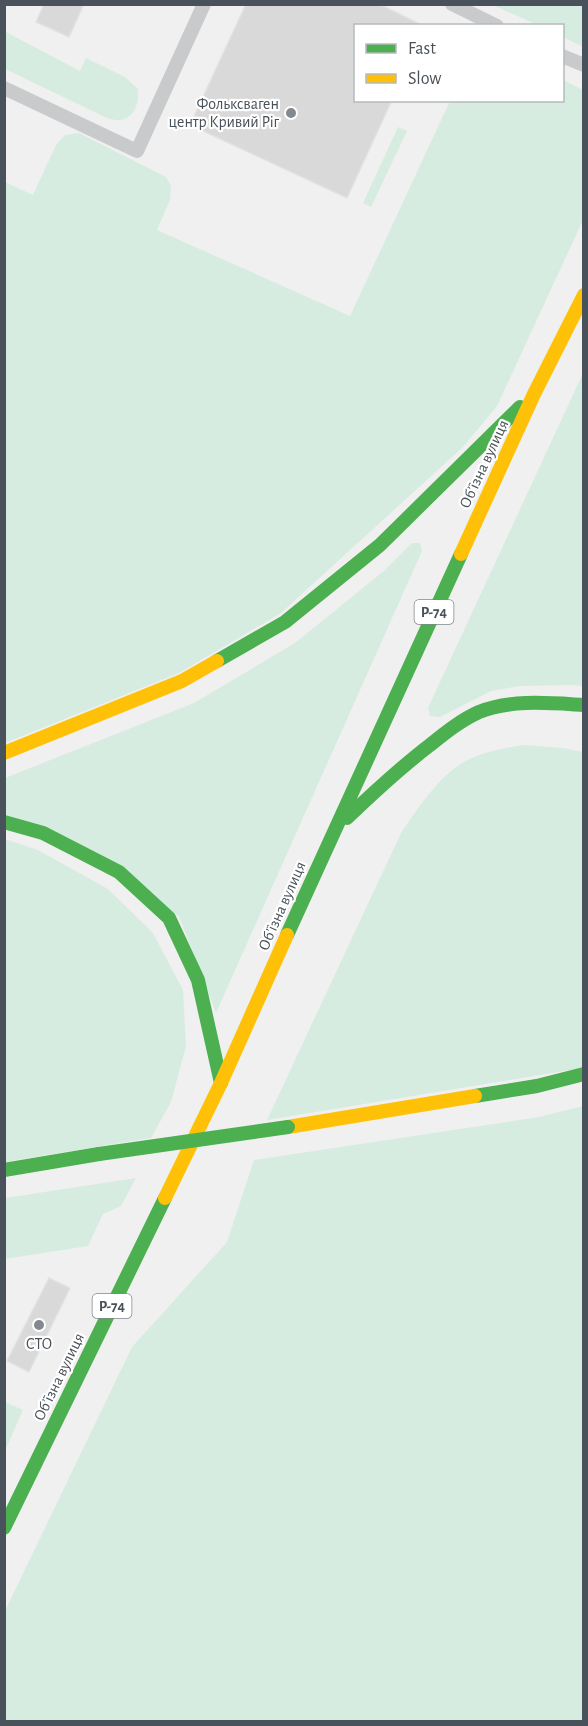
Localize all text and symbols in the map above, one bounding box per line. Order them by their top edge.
legend [354,24,564,102]
text: Fast [408,40,436,58]
text: Slow [408,70,441,88]
place label: Фольксваген центр Кривий Ріг [168,96,279,130]
marker: Фольксваген центр Кривий Ріг [284,106,298,120]
street label: Обʼїзна вулиця [457,417,512,511]
road number: Р-74 [414,600,454,624]
street label: Обʼїзна вулиця [255,859,310,953]
road number: Р-74 [92,1294,132,1318]
marker: СТО [32,1318,46,1332]
street label: Обʼїзна вулиця [31,1331,88,1424]
place label: СТО [26,1336,52,1352]

